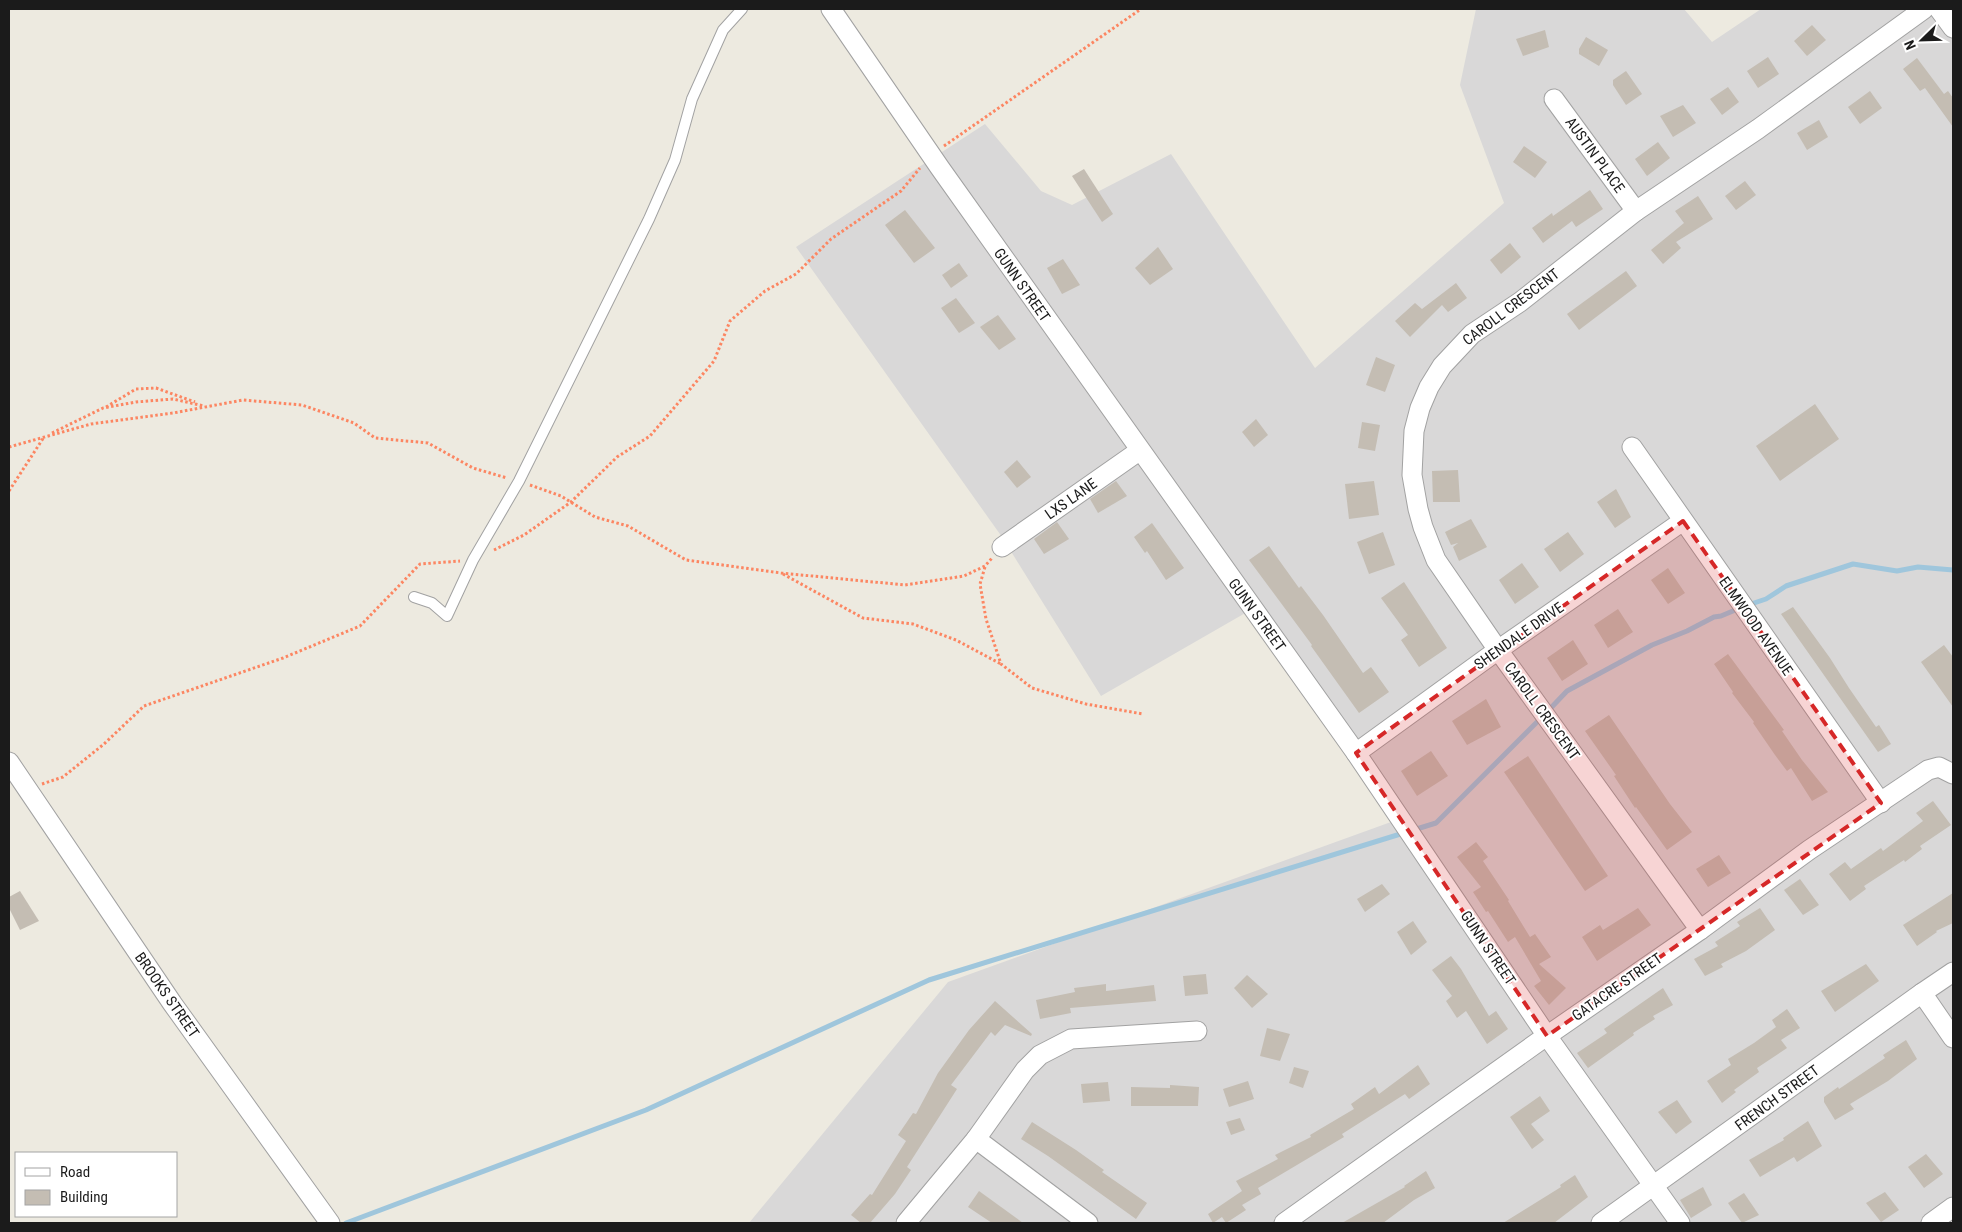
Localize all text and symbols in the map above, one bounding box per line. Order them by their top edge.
north arrow [1897,15,1947,65]
text: N [1901,38,1919,52]
street label: AUSTIN PLACE [1562,114,1628,196]
street label: GUNN STREET [990,245,1054,325]
street label: CAROLL CRESCENT [1459,265,1563,349]
street label: LXS LANE [1042,475,1100,523]
street label: ELMWOOD AVENUE [1715,573,1797,679]
street label: GUNN STREET [1225,575,1290,655]
street label: SHENDALE DRIVE [1471,598,1567,674]
street label: CAROLL CRESCENT [1501,659,1584,764]
street label: GUNN STREET [1457,907,1520,989]
street label: BROOKS STREET [131,949,203,1041]
street label: GATACRE STREET [1568,949,1666,1025]
street label: FRENCH STREET [1731,1061,1823,1135]
legend [15,1152,178,1217]
text: Road [60,1163,90,1181]
text: Building [60,1188,108,1206]

